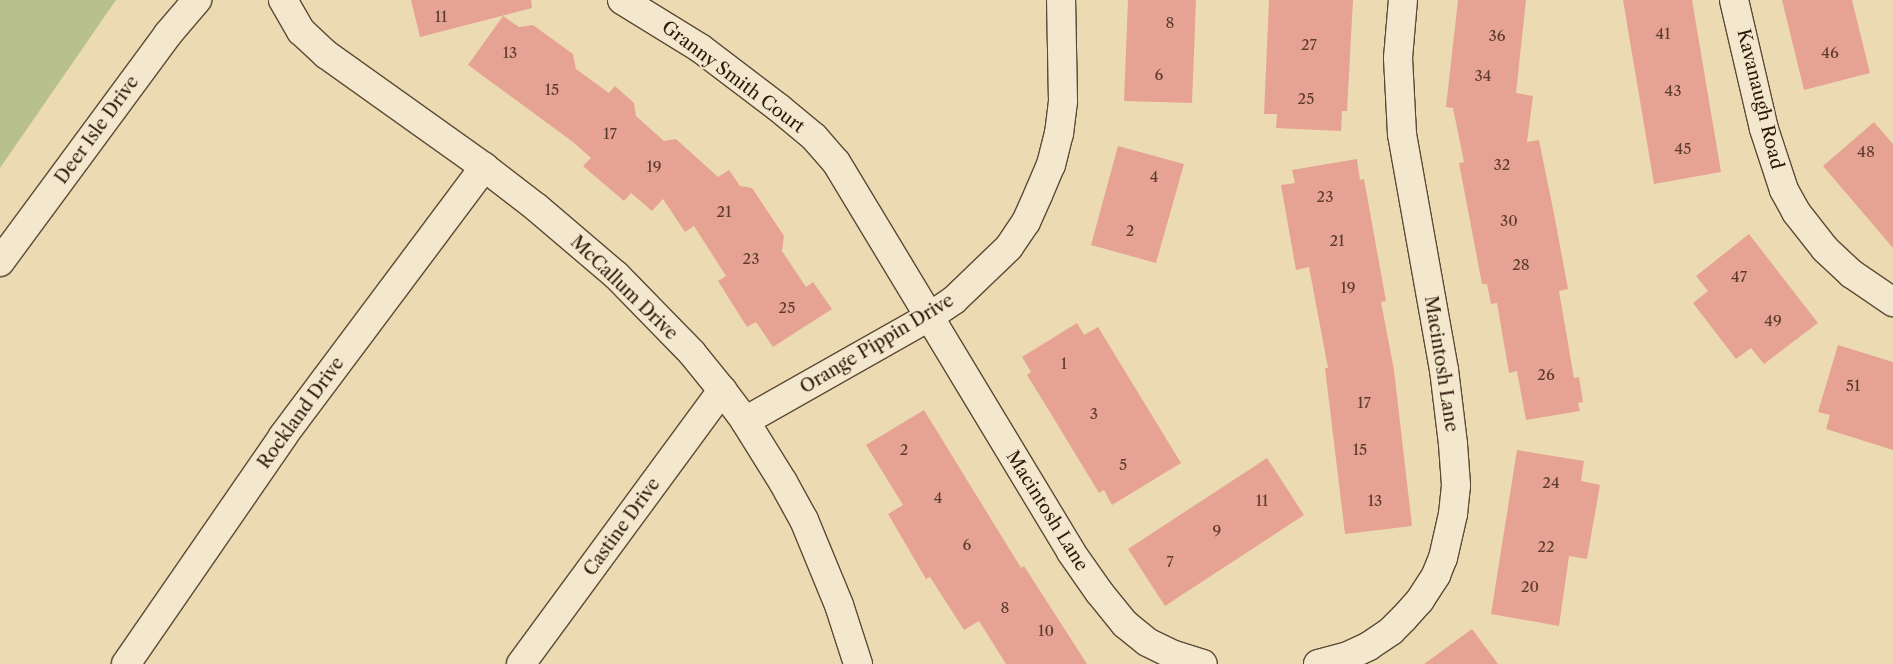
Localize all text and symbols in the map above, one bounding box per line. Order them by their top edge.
house number: 11 [435,8,447,26]
house number: 8 [1166,14,1174,32]
street label: Granny Smith Court [657,16,809,138]
house number: 41 [1656,25,1670,43]
house number: 36 [1488,27,1506,45]
street label: Kavanaugh Road [1732,27,1788,171]
house number: 27 [1301,36,1317,54]
house number: 13 [503,44,517,62]
house number: 46 [1821,44,1839,62]
house number: 6 [1155,66,1163,84]
house number: 34 [1475,67,1491,85]
street label: Deer Isle Drive [50,72,144,188]
house number: 15 [545,81,559,99]
house number: 43 [1665,82,1681,100]
house number: 25 [1298,90,1314,108]
house number: 17 [603,125,617,143]
house number: 45 [1675,140,1691,158]
house number: 48 [1857,143,1875,161]
house number: 32 [1494,156,1510,174]
house number: 19 [646,158,662,176]
house number: 4 [1150,168,1158,186]
house number: 23 [1317,188,1333,206]
house number: 21 [717,203,731,221]
house number: 30 [1500,212,1518,230]
house number: 2 [1126,222,1134,240]
street label: McCallum Drive [566,231,682,345]
house number: 21 [1330,232,1344,250]
house number: 23 [743,250,759,268]
house number: 28 [1512,256,1530,274]
house number: 47 [1731,268,1747,286]
house number: 19 [1340,279,1356,297]
street label: Orange Pippin Drive [796,290,958,398]
street label: Macintosh Lane [1420,294,1462,434]
house number: 25 [779,299,795,317]
house number: 49 [1764,312,1782,330]
street label: Rockland Drive [253,353,349,473]
house number: 1 [1061,355,1067,373]
house number: 26 [1537,366,1555,384]
house number: 51 [1846,377,1860,395]
house number: 17 [1357,394,1371,412]
house number: 3 [1090,405,1098,423]
house number: 2 [900,441,908,459]
house number: 15 [1353,441,1367,459]
street label: Macintosh Lane [1001,447,1093,575]
house number: 5 [1119,456,1127,474]
street label: Castine Drive [579,474,665,580]
house number: 24 [1542,474,1560,492]
house number: 4 [934,489,942,507]
house number: 11 [1256,492,1268,510]
house number: 13 [1368,492,1382,510]
house number: 9 [1213,522,1221,540]
house number: 6 [963,536,971,554]
house number: 22 [1537,538,1555,556]
house number: 7 [1166,553,1174,571]
house number: 20 [1521,578,1539,596]
house number: 8 [1001,599,1009,617]
house number: 10 [1038,622,1054,640]

